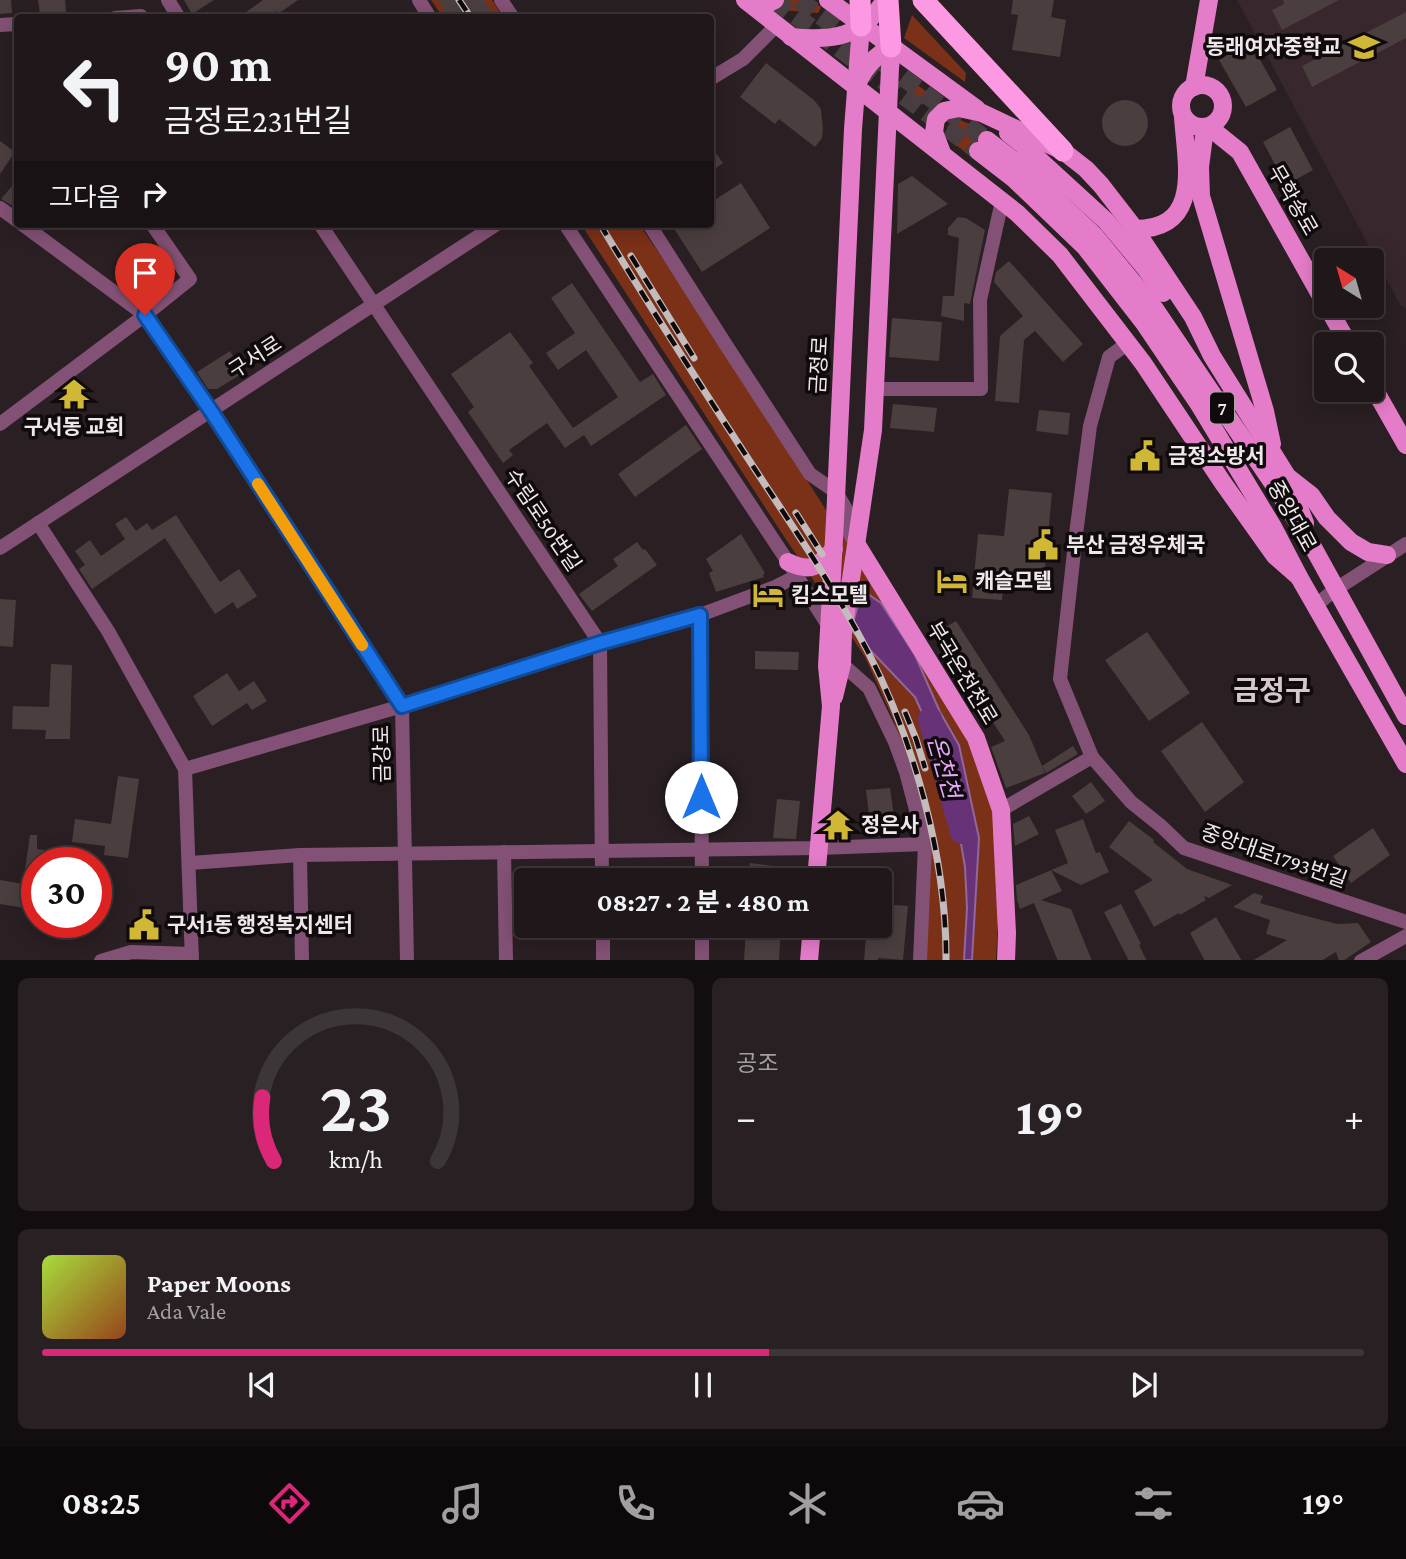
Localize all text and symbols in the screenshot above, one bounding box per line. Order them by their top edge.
school or university icon: 동래여자중학교 [1347,30,1381,64]
place label: 동래여자중학교 [1206,35,1341,59]
text: 90 m [164,37,271,92]
icon: left [49,42,140,133]
text: 금정로231번길 [164,103,352,139]
street label: 무학송로 [1263,161,1323,239]
icon: right [135,175,173,213]
text: 그다음 [49,183,121,212]
pin [115,243,175,315]
north arrow [1314,248,1384,318]
map controls [1314,248,1384,402]
icon: arrive [126,254,164,292]
street label: 구서로 [224,331,286,383]
button: search [1314,332,1384,402]
street label: 금정로 [805,335,833,395]
temple icon: 구서동 교회 [57,377,91,411]
road number: 7 [1210,392,1234,424]
place label: 구서동 교회 [24,415,124,439]
public building icon: 금정소방서 [1128,439,1162,473]
place label: 금정소방서 [1168,444,1265,468]
street label: 수림로50번길 [500,464,586,576]
street label: 중앙대로 [1263,476,1321,556]
public building icon: 부산 금정우체국 [1026,528,1060,562]
place label: 부산 금정우체국 [1066,533,1205,557]
hotel icon: 캐슬모텔 [935,564,969,598]
place label: 캐슬모텔 [975,569,1052,593]
hotel icon: 킴스모텔 [751,578,785,612]
place label: 킴스모텔 [791,583,868,607]
street label: 부곡온천천로 [922,617,1002,729]
district label: 금정구 [1233,675,1311,706]
street label: 금강로 [369,725,395,783]
water label: 온천천 [923,733,966,804]
position arrow [664,760,738,834]
temple icon: 정은사 [821,808,855,842]
place label: 정은사 [861,813,919,837]
street label: 중앙대로1793번길 [1198,820,1350,892]
speed limit sign: 30 [21,847,112,938]
text: 08:27 · 2 분 · 480 m [597,888,809,917]
public building icon: 구서1동 행정복지센터 [127,908,161,942]
place label: 구서1동 행정복지센터 [167,913,353,937]
text: 공조 [736,1050,778,1076]
text: 23 [320,1066,392,1147]
text: 19° [1016,1087,1084,1145]
text: − [736,1096,756,1138]
text: + [1344,1096,1364,1138]
text: km/h [329,1145,383,1172]
text: Paper Moons [147,1269,291,1298]
text: Ada Vale [147,1298,226,1324]
icon: previous [243,1366,281,1404]
icon: pause [684,1366,722,1404]
icon: next [1125,1366,1163,1404]
icon: directions [265,1479,314,1528]
icon: music [438,1479,487,1528]
icon: phone [611,1479,660,1528]
icon: climate [783,1479,832,1528]
icon: car [956,1479,1005,1528]
icon: filters [1129,1479,1178,1528]
text: 08:25 [62,1485,141,1521]
text: 19° [1302,1485,1344,1521]

